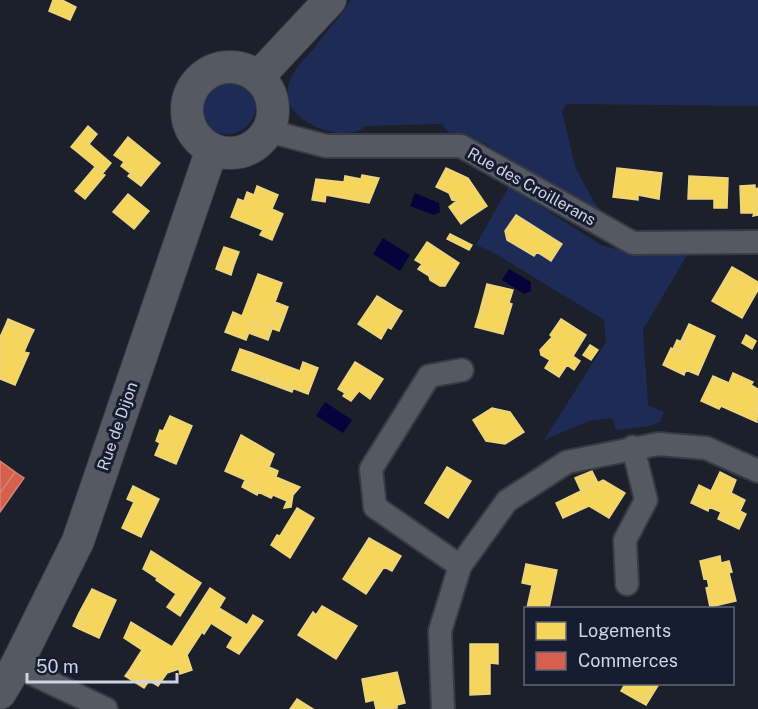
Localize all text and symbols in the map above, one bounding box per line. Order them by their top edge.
street label: Rue des Croillerans [464,143,599,230]
street label: Rue de Dijon [93,379,142,473]
legend [524,607,734,685]
text: Logements [578,620,671,641]
scale bar [27,646,177,684]
text: Commerces [578,650,678,671]
text: 50 m [36,656,79,677]

